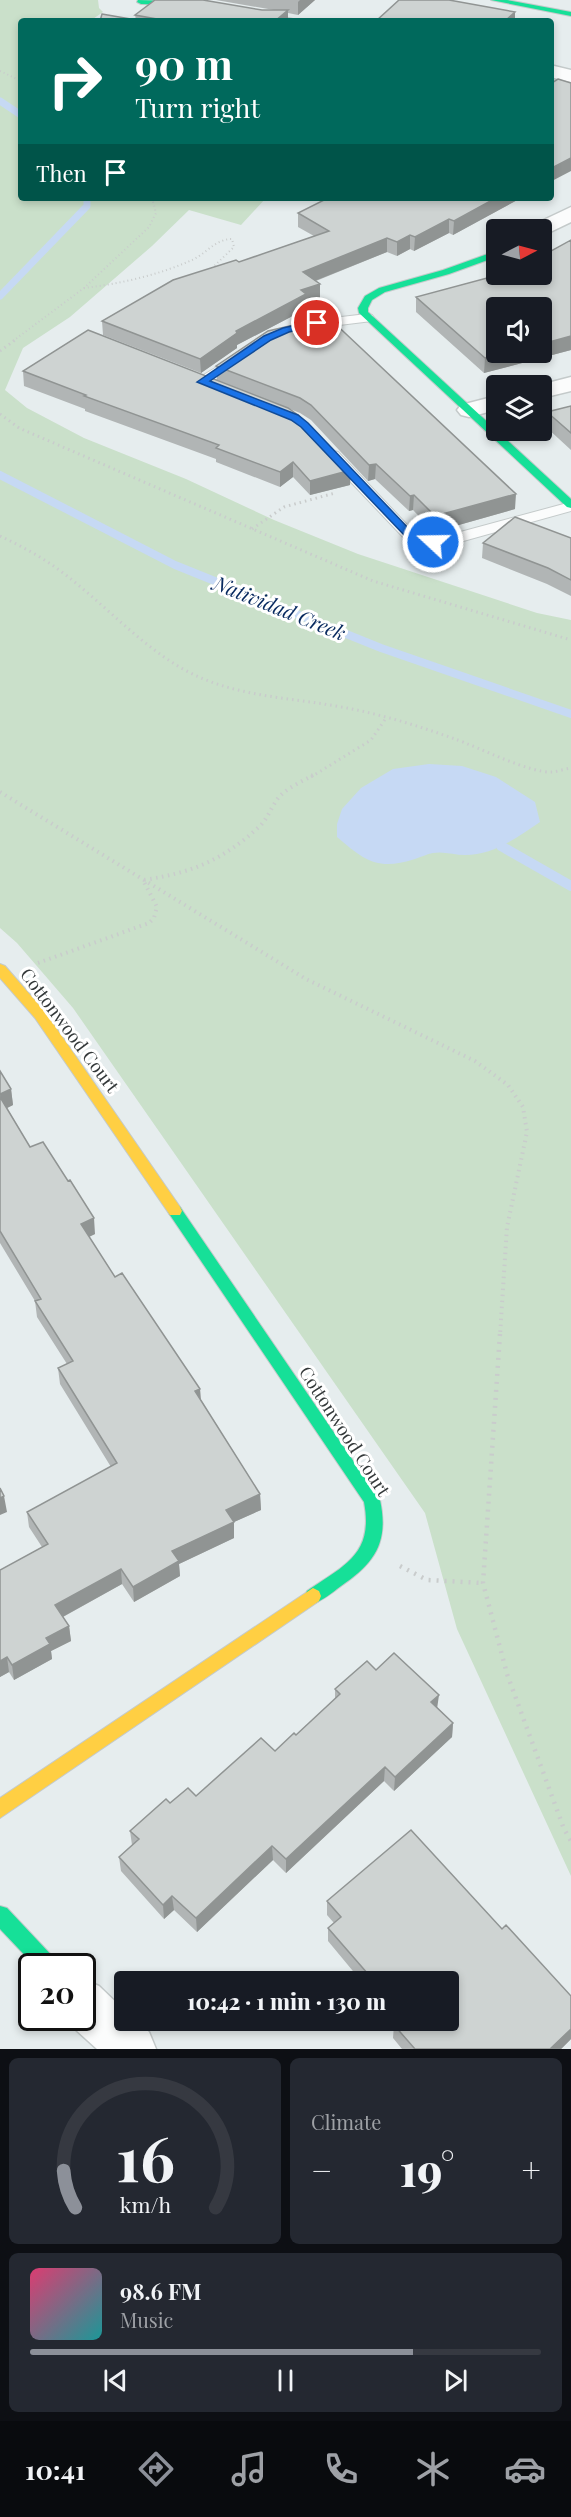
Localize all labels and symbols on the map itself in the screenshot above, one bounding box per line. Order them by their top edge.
north arrow [486,219,552,285]
pin [291,297,342,348]
position arrow [401,510,465,574]
water label: Natividad Creek [208,567,350,646]
street label: Cottonwood Court [15,963,125,1098]
street label: Cottonwood Court [294,1361,396,1501]
speed limit sign: 20 [18,1953,96,2031]

